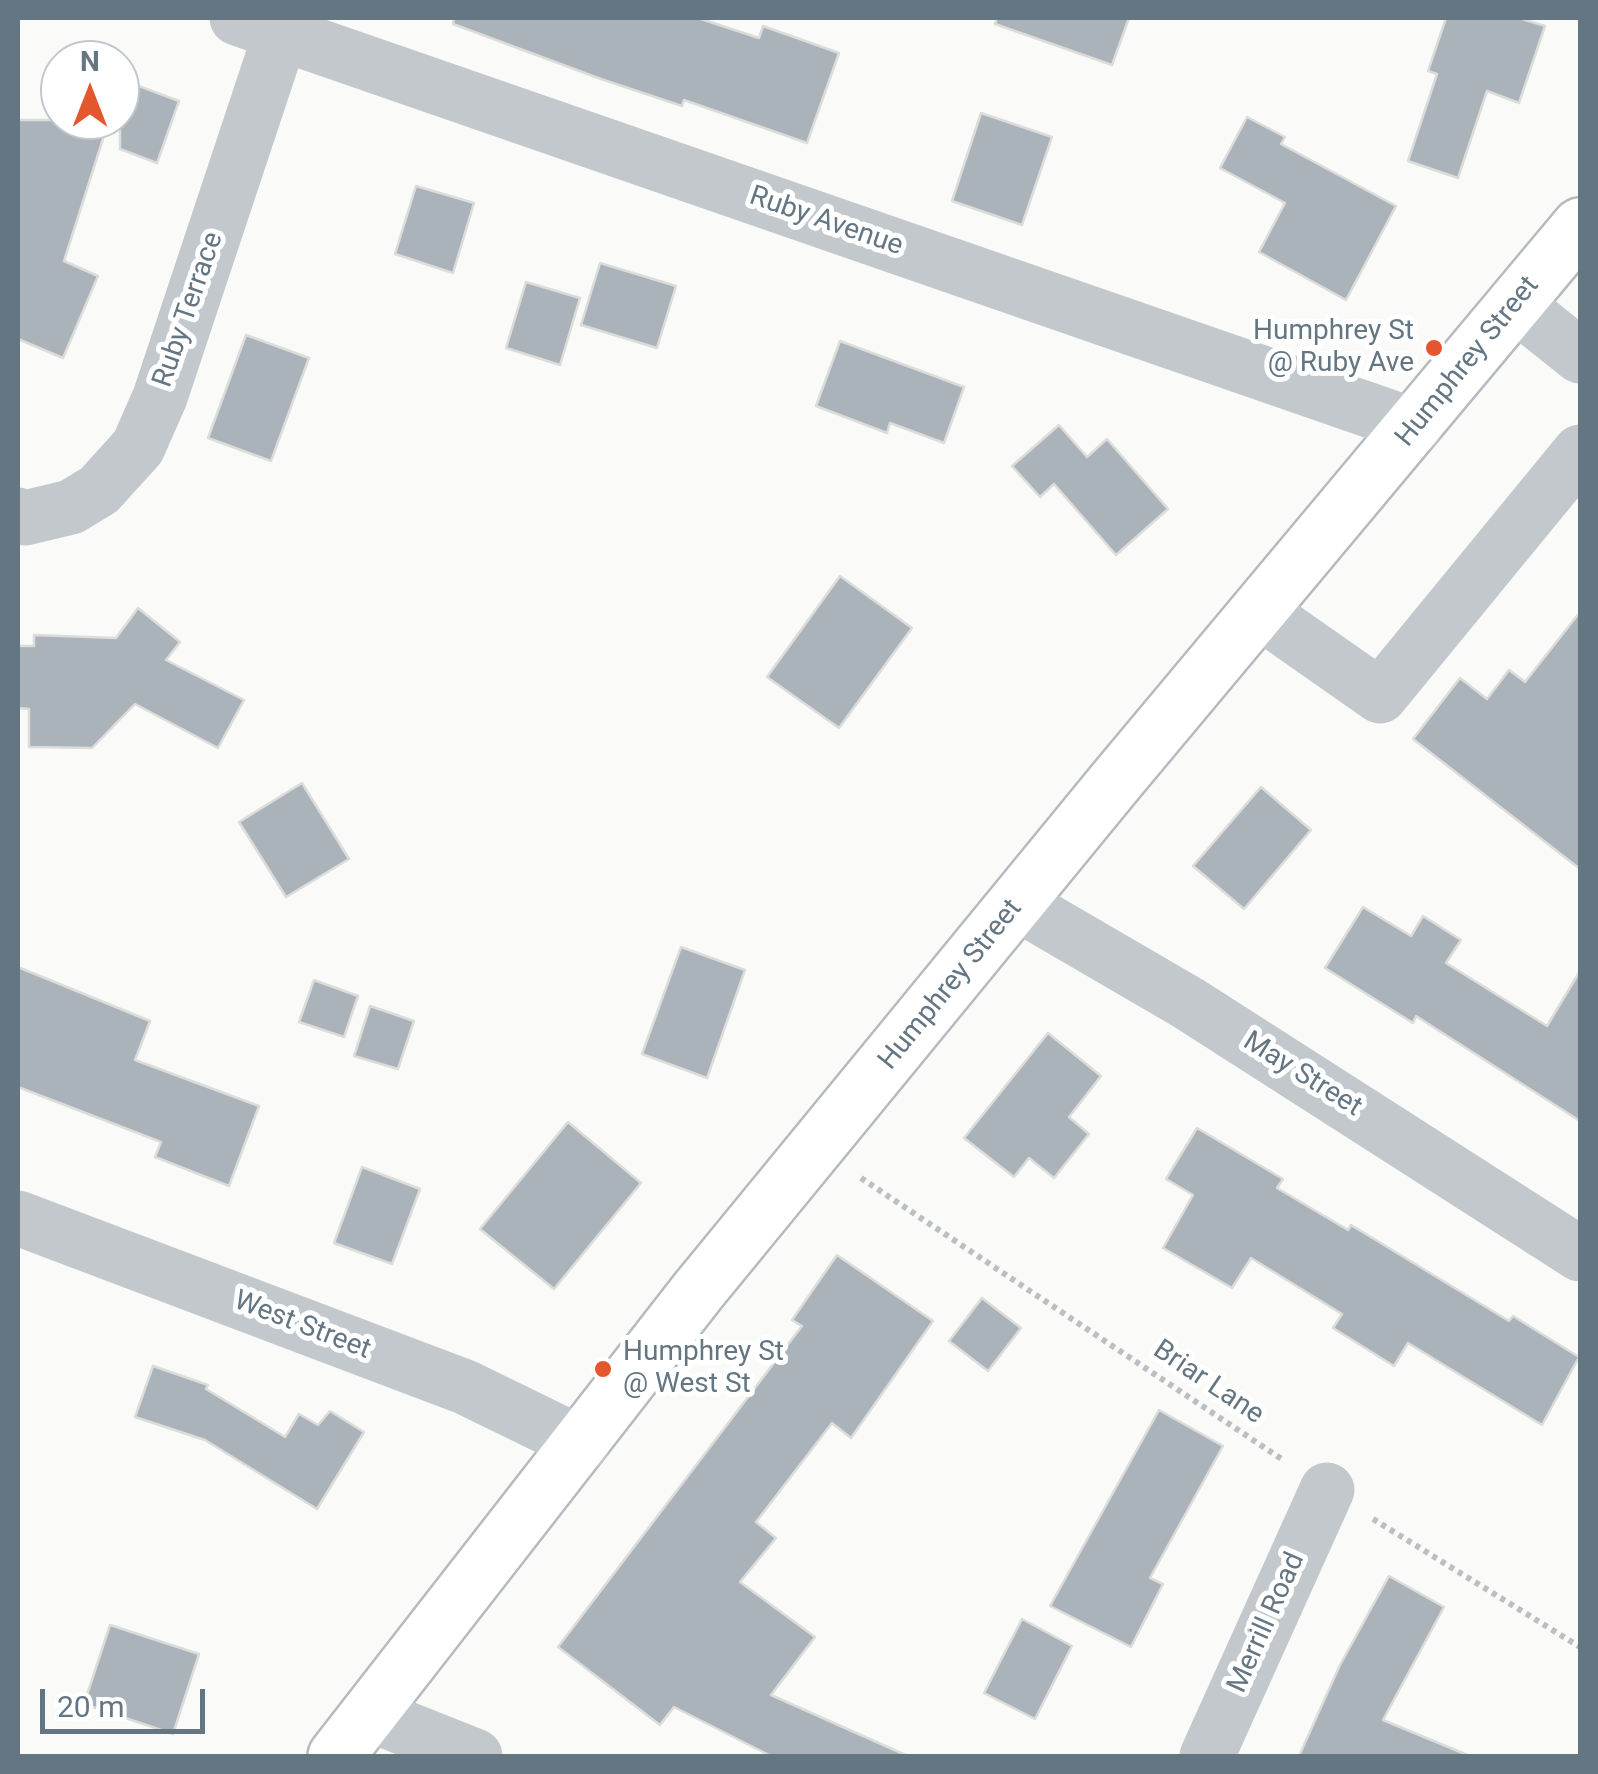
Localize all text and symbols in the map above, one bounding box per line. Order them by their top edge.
north arrow [40,40,140,140]
text: N [80,45,100,78]
street label: Ruby Avenue [745,180,907,264]
street label: Ruby Terrace [147,228,231,392]
street label: Humphrey Street [1389,270,1547,454]
place label: Humphrey St @ Ruby Ave [1253,315,1414,381]
marker: Humphrey St @ Ruby Ave [1423,337,1445,359]
street label: Humphrey Street [872,893,1030,1077]
street label: May Street [1236,1025,1368,1125]
street label: West Street [229,1285,375,1367]
street label: Briar Lane [1146,1334,1270,1432]
place label: Humphrey St @ West St [623,1336,784,1402]
marker: Humphrey St @ West St [592,1358,614,1380]
street label: Merrill Road [1221,1548,1313,1698]
scale bar [45,1669,210,1731]
text: 20 m [57,1689,124,1724]

